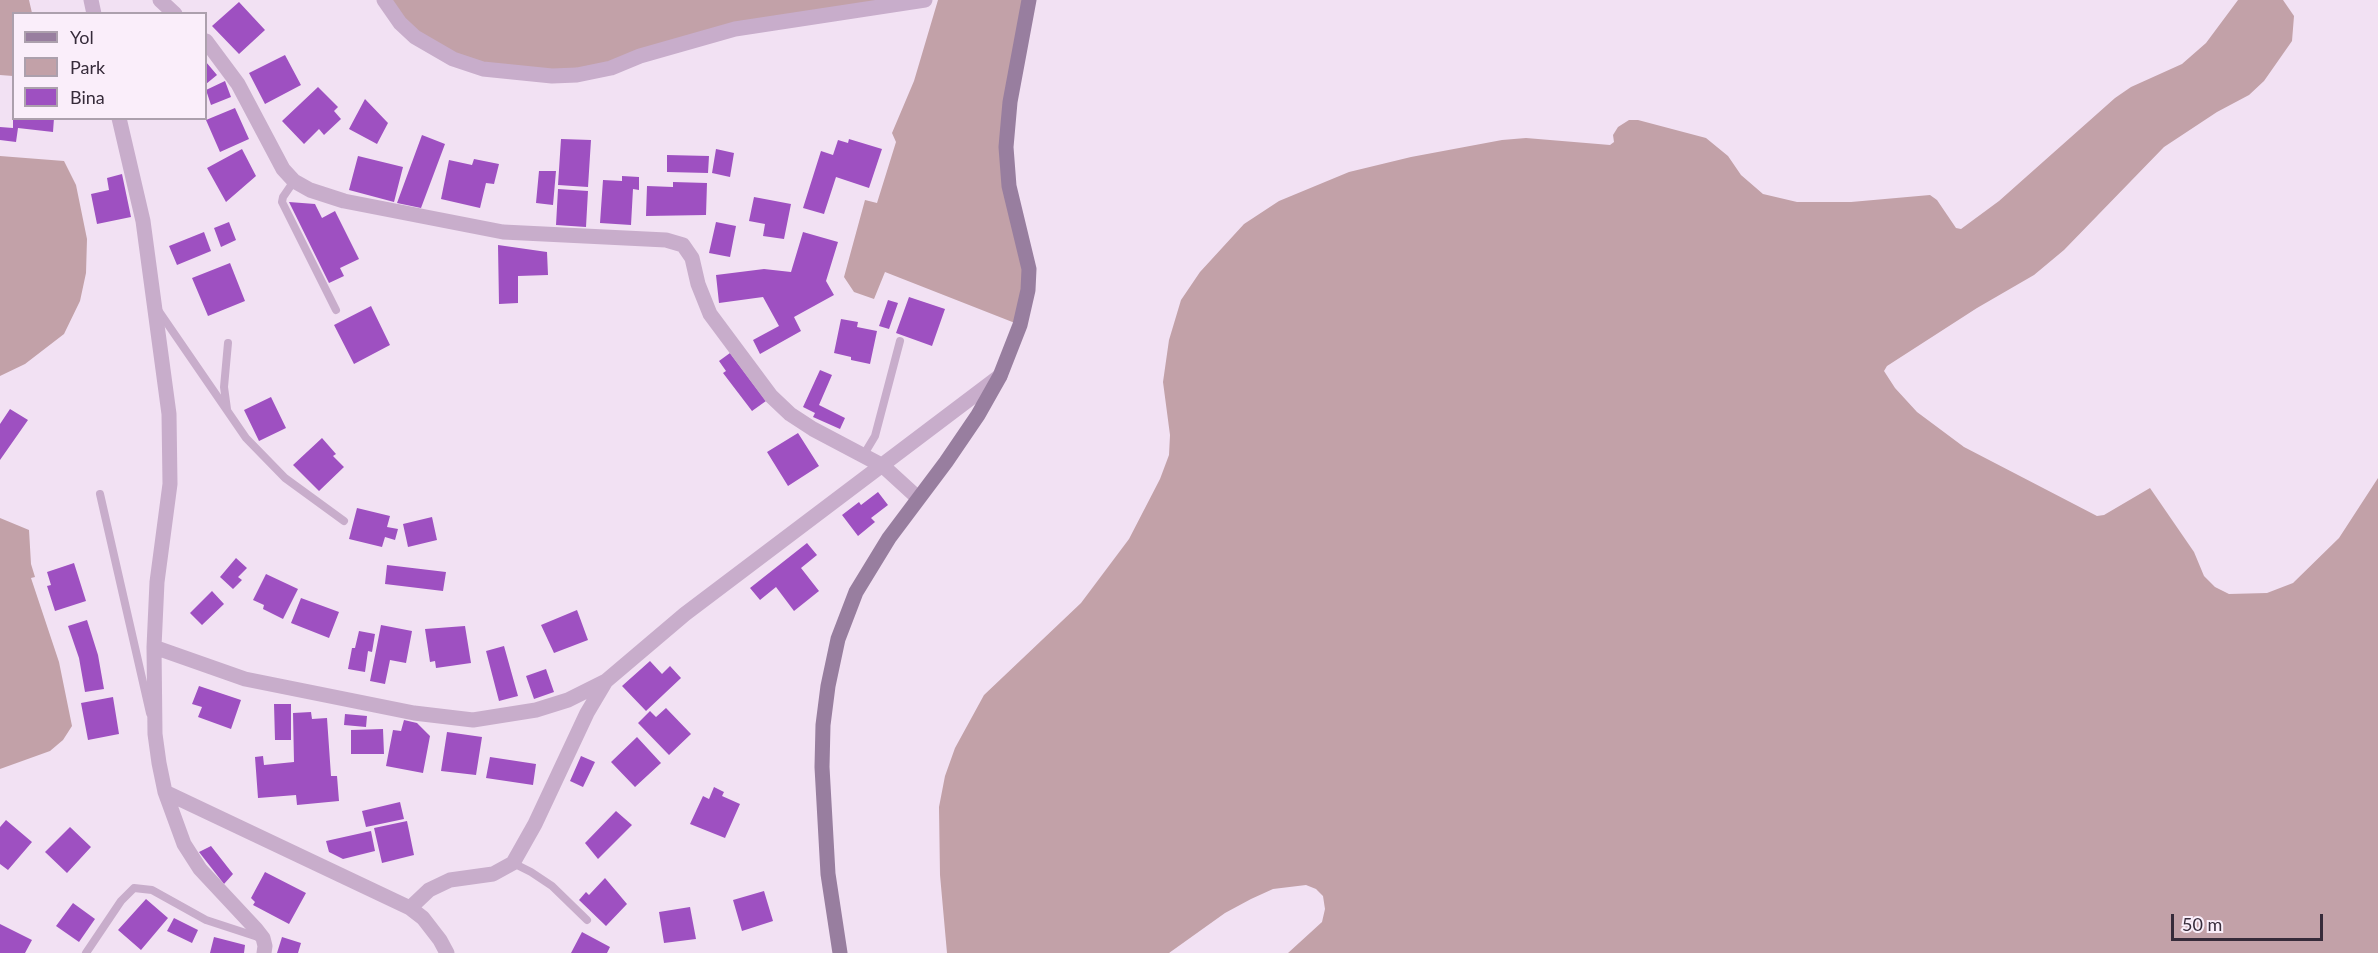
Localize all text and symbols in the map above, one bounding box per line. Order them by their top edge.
legend [12,12,207,120]
text: Yol [70,26,94,48]
text: Park [70,56,105,78]
text: Bina [70,86,105,108]
scale bar [2174,902,2326,940]
text: 50 m [2182,913,2222,935]

